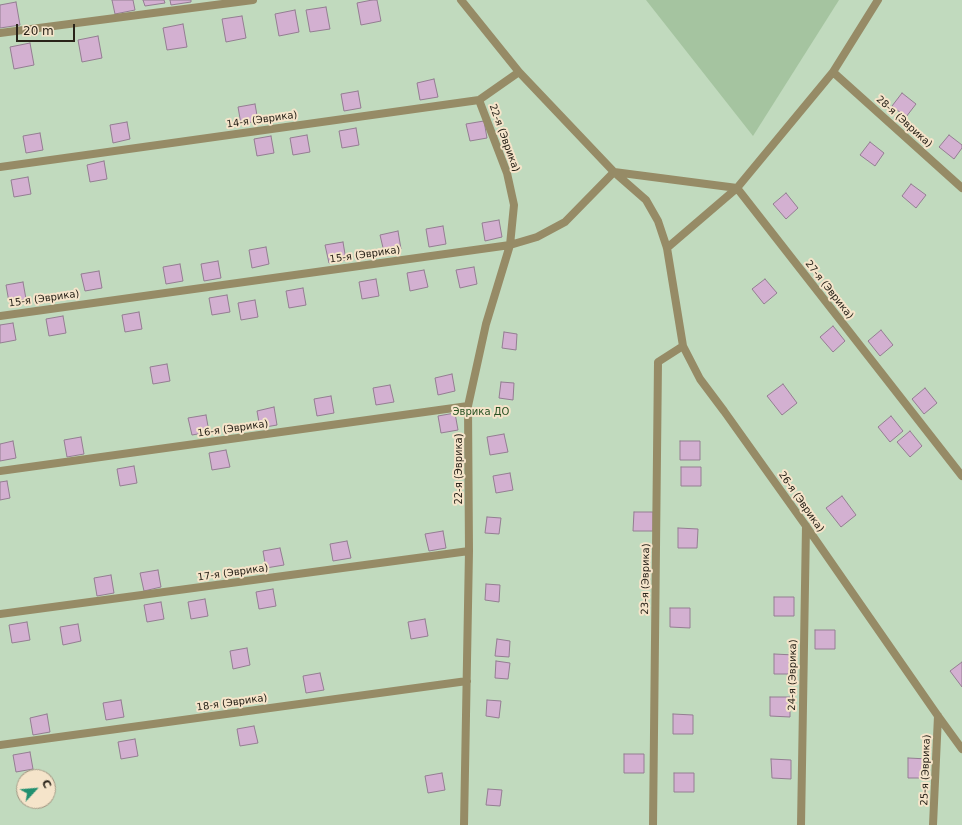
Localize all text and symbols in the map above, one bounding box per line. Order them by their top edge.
scale bar [18,16,77,42]
text: 20 m [23,24,54,38]
street label: 28-я (Эврика) [874,94,934,150]
street label: 22-я (Эврика) [486,102,522,174]
street label: 14-я (Эврика) [226,109,298,131]
street label: 15-я (Эврика) [329,244,401,266]
street label: 27-я (Эврика) [802,258,856,322]
street label: 15-я (Эврика) [8,288,80,310]
park label: Эврика ДО [453,406,509,418]
street label: 16-я (Эврика) [197,418,269,440]
street label: 22-я (Эврика) [453,433,465,505]
street label: 26-я (Эврика) [776,469,826,535]
street label: 23-я (Эврика) [639,543,653,615]
street label: 17-я (Эврика) [197,562,269,584]
street label: 24-я (Эврика) [786,639,800,711]
street label: 18-я (Эврика) [196,692,268,714]
street label: 25-я (Эврика) [919,734,933,806]
north arrow [16,769,56,809]
text: С [39,777,54,790]

